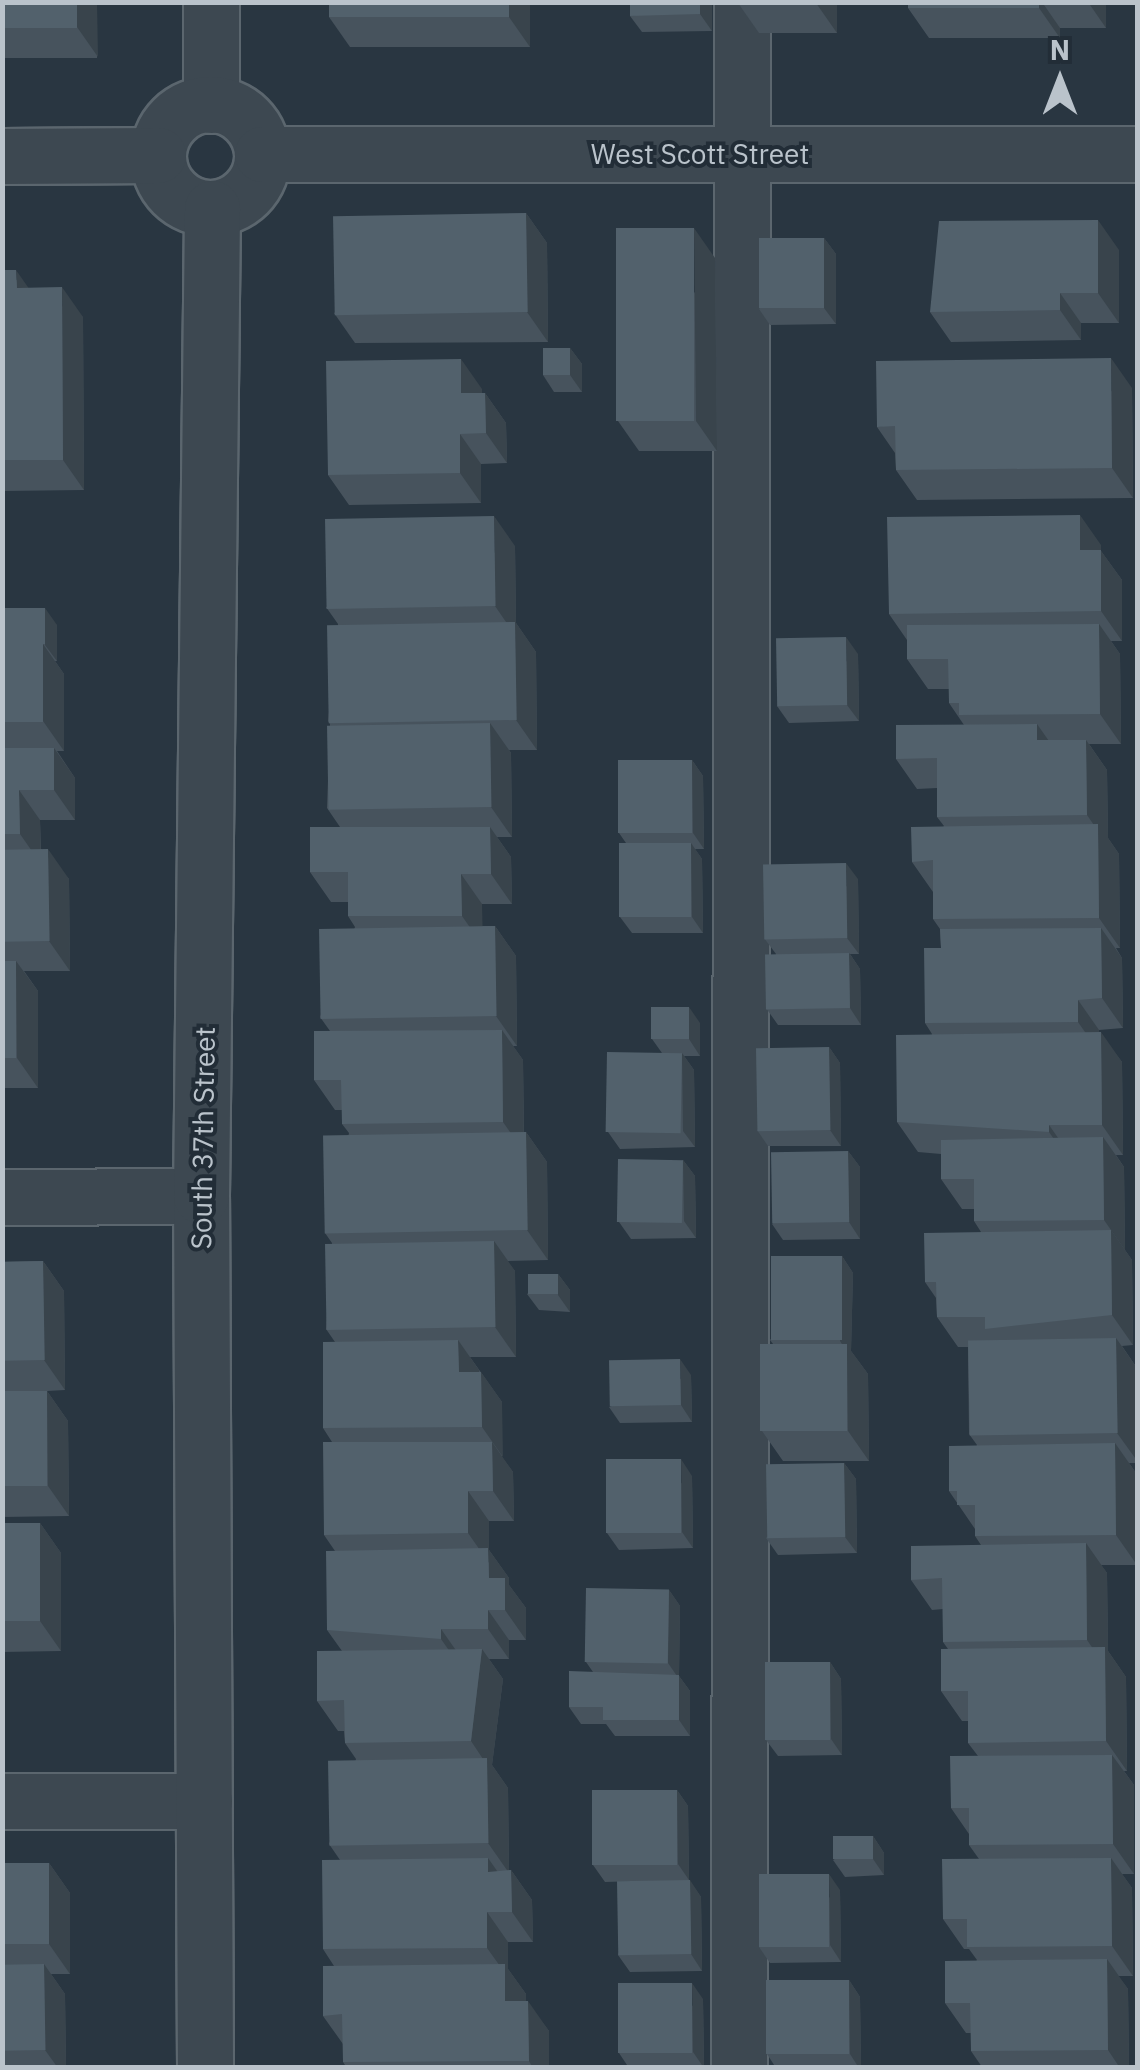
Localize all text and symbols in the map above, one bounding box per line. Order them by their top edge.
north arrow [1010,30,1110,130]
text: N [1050,31,1070,68]
street label: West Scott Street [591,137,809,171]
street label: South 37th Street [184,1026,222,1250]

